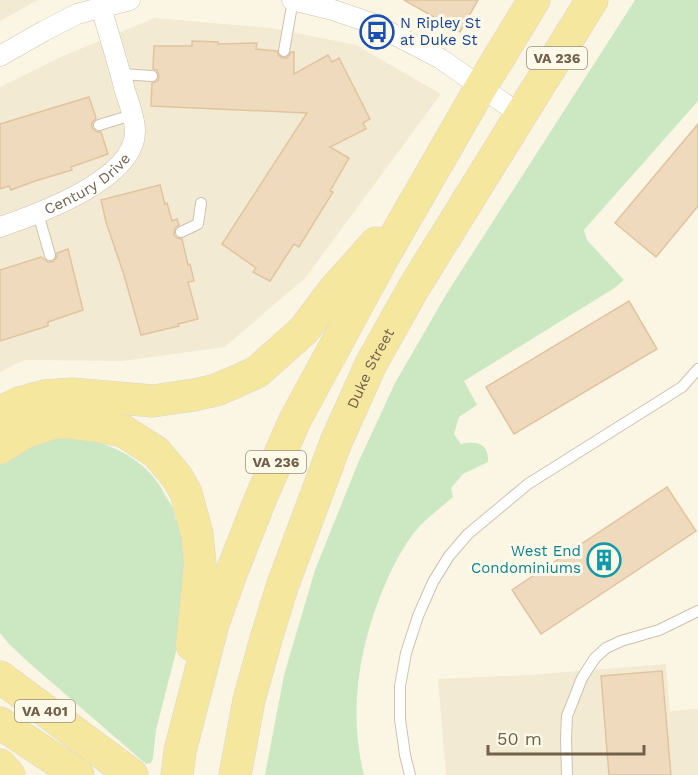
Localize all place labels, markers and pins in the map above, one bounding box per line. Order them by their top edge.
bus stop icon: N Ripley St at Duke St [359,14,395,50]
place label: N Ripley St at Duke St [400,14,481,49]
place label: West End Condominiums [471,542,581,577]
building icon: West End Condominiums [586,542,622,578]

